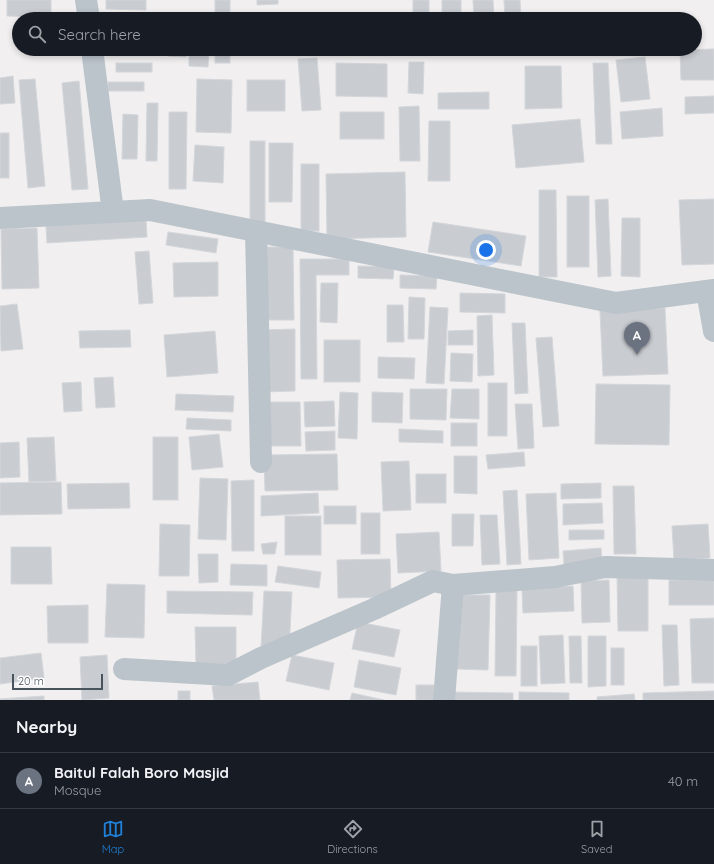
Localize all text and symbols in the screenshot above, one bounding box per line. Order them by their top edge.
search box [12,12,702,56]
icon: search [26,23,48,45]
text: Search here [58,25,141,44]
your location [476,240,496,260]
pin: A [624,322,650,355]
scale bar [12,672,103,691]
text: 20 m [18,674,44,688]
text: Nearby [16,716,77,737]
text: Baitul Falah Boro Masjid [54,763,229,782]
text: A [25,773,33,789]
text: 40 m [668,773,698,789]
text: Mosque [54,782,101,798]
tab: Map [102,818,124,856]
tab: Directions [327,818,378,856]
tab: Saved [581,818,612,856]

